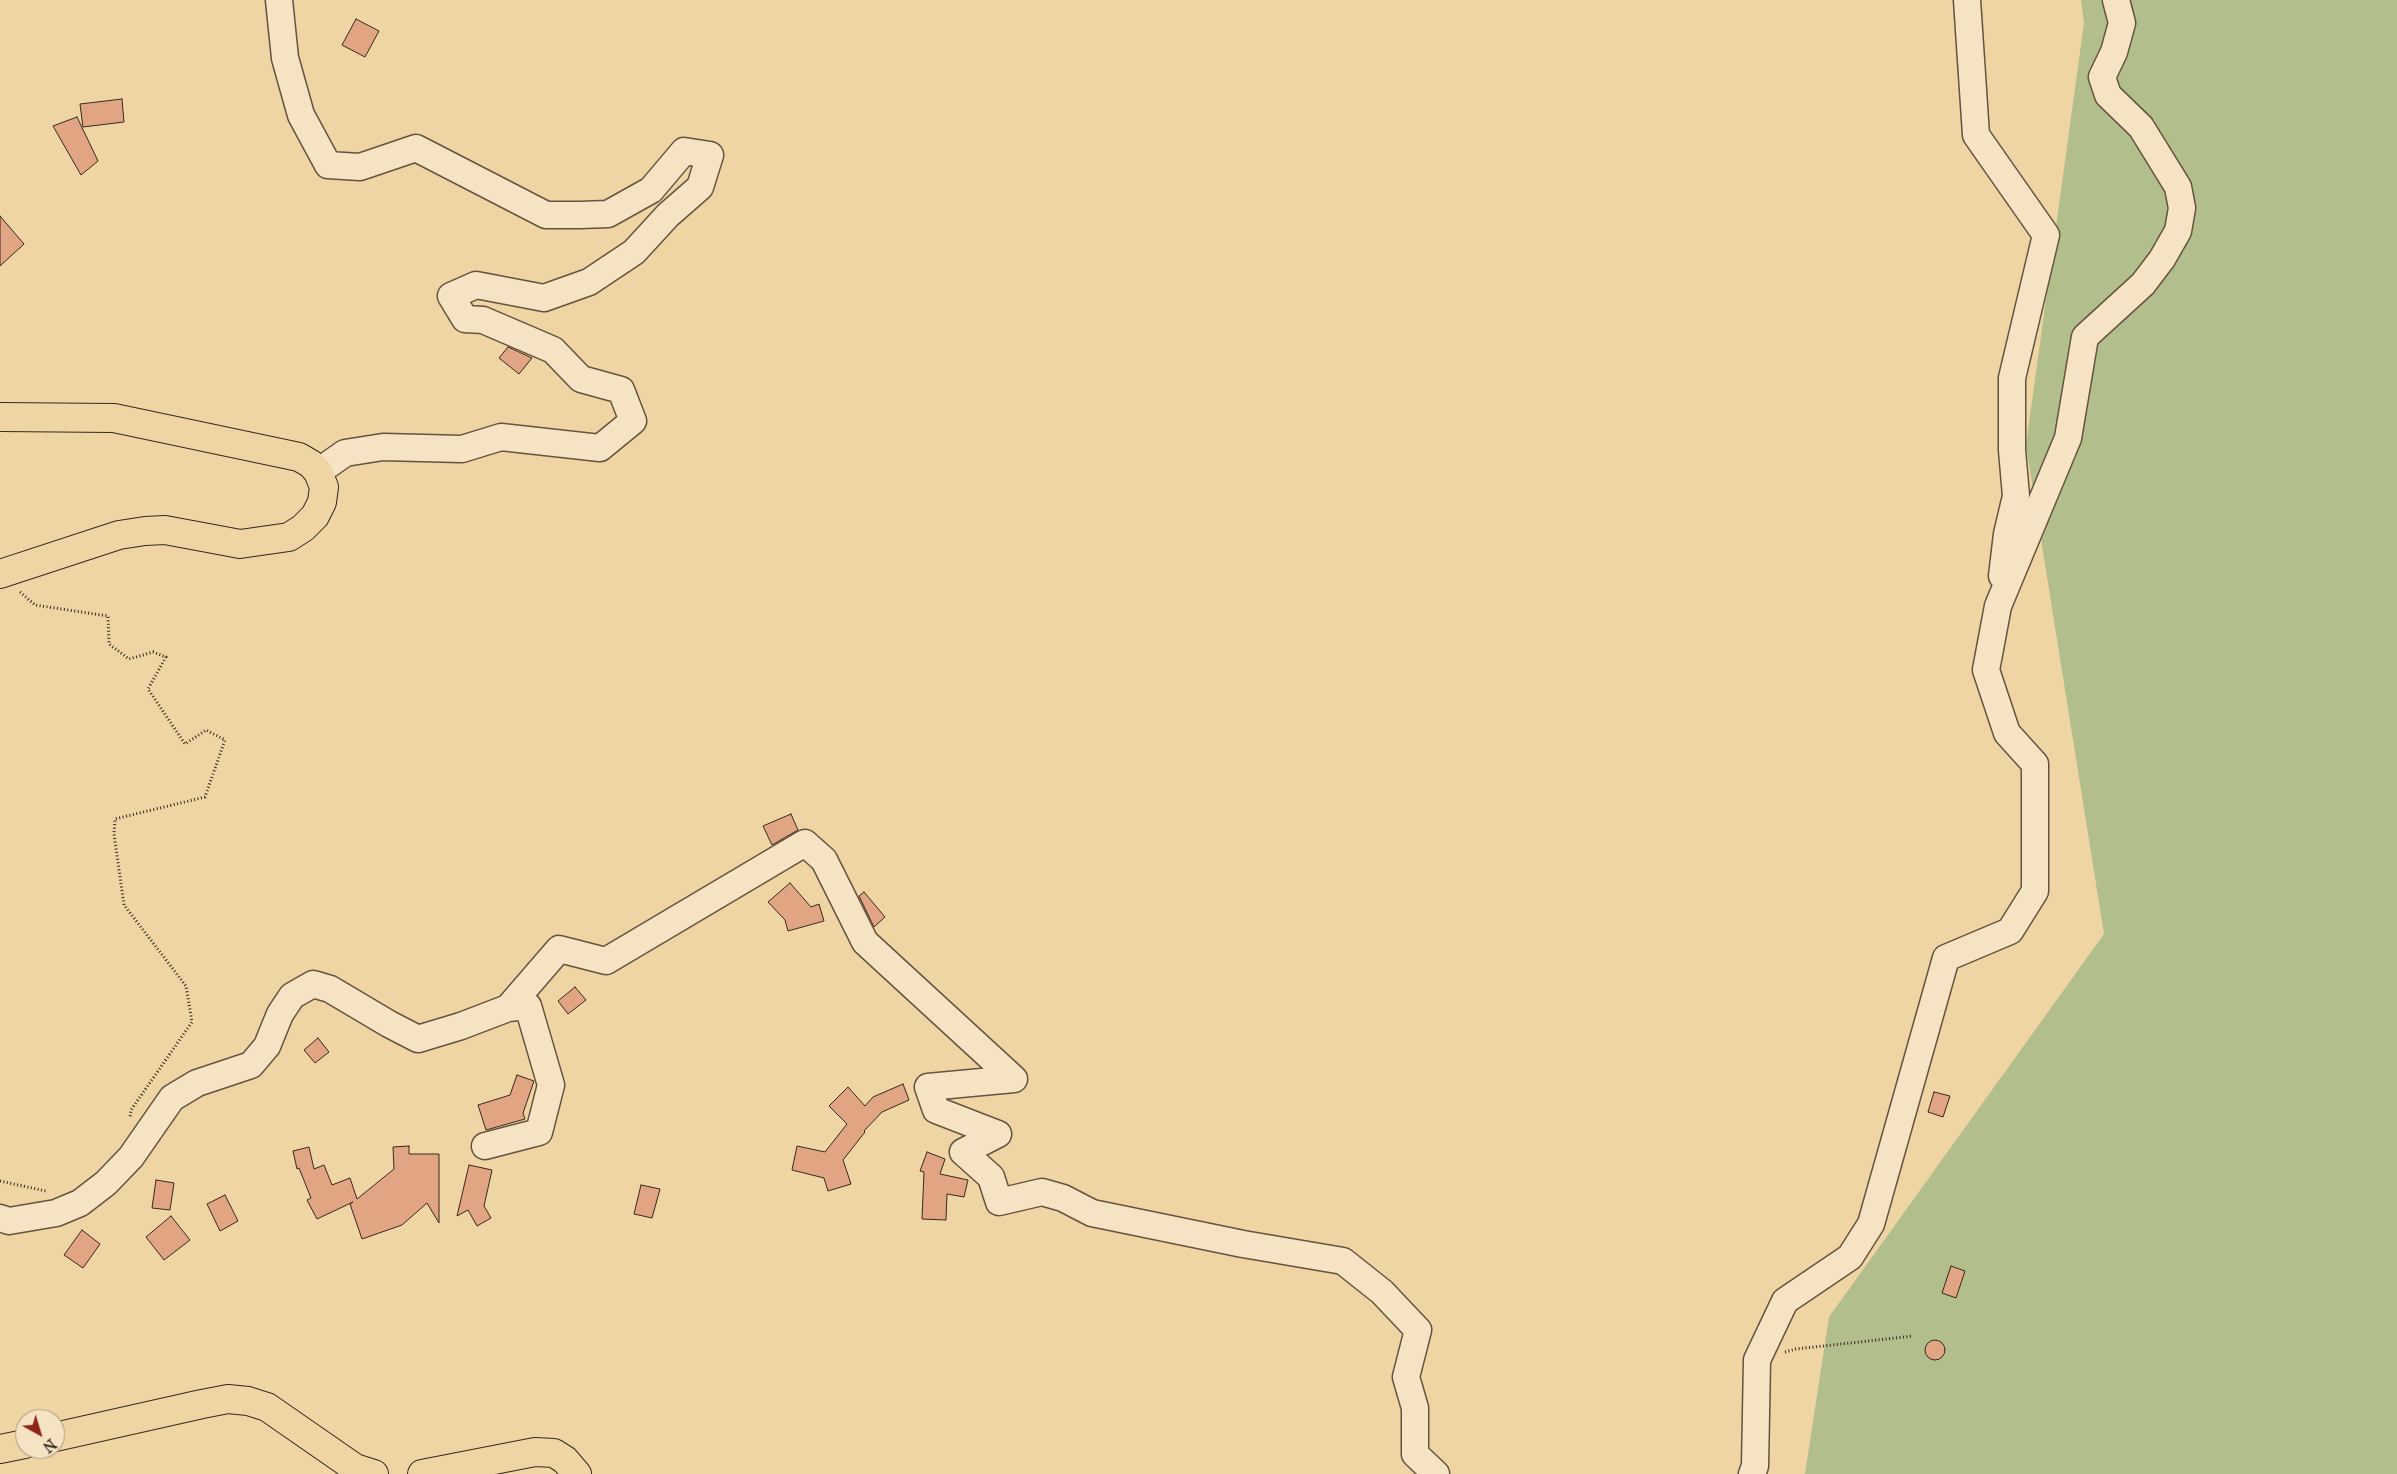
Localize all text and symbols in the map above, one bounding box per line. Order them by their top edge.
north arrow [15,1409,65,1459]
text: N [39,1435,59,1456]

